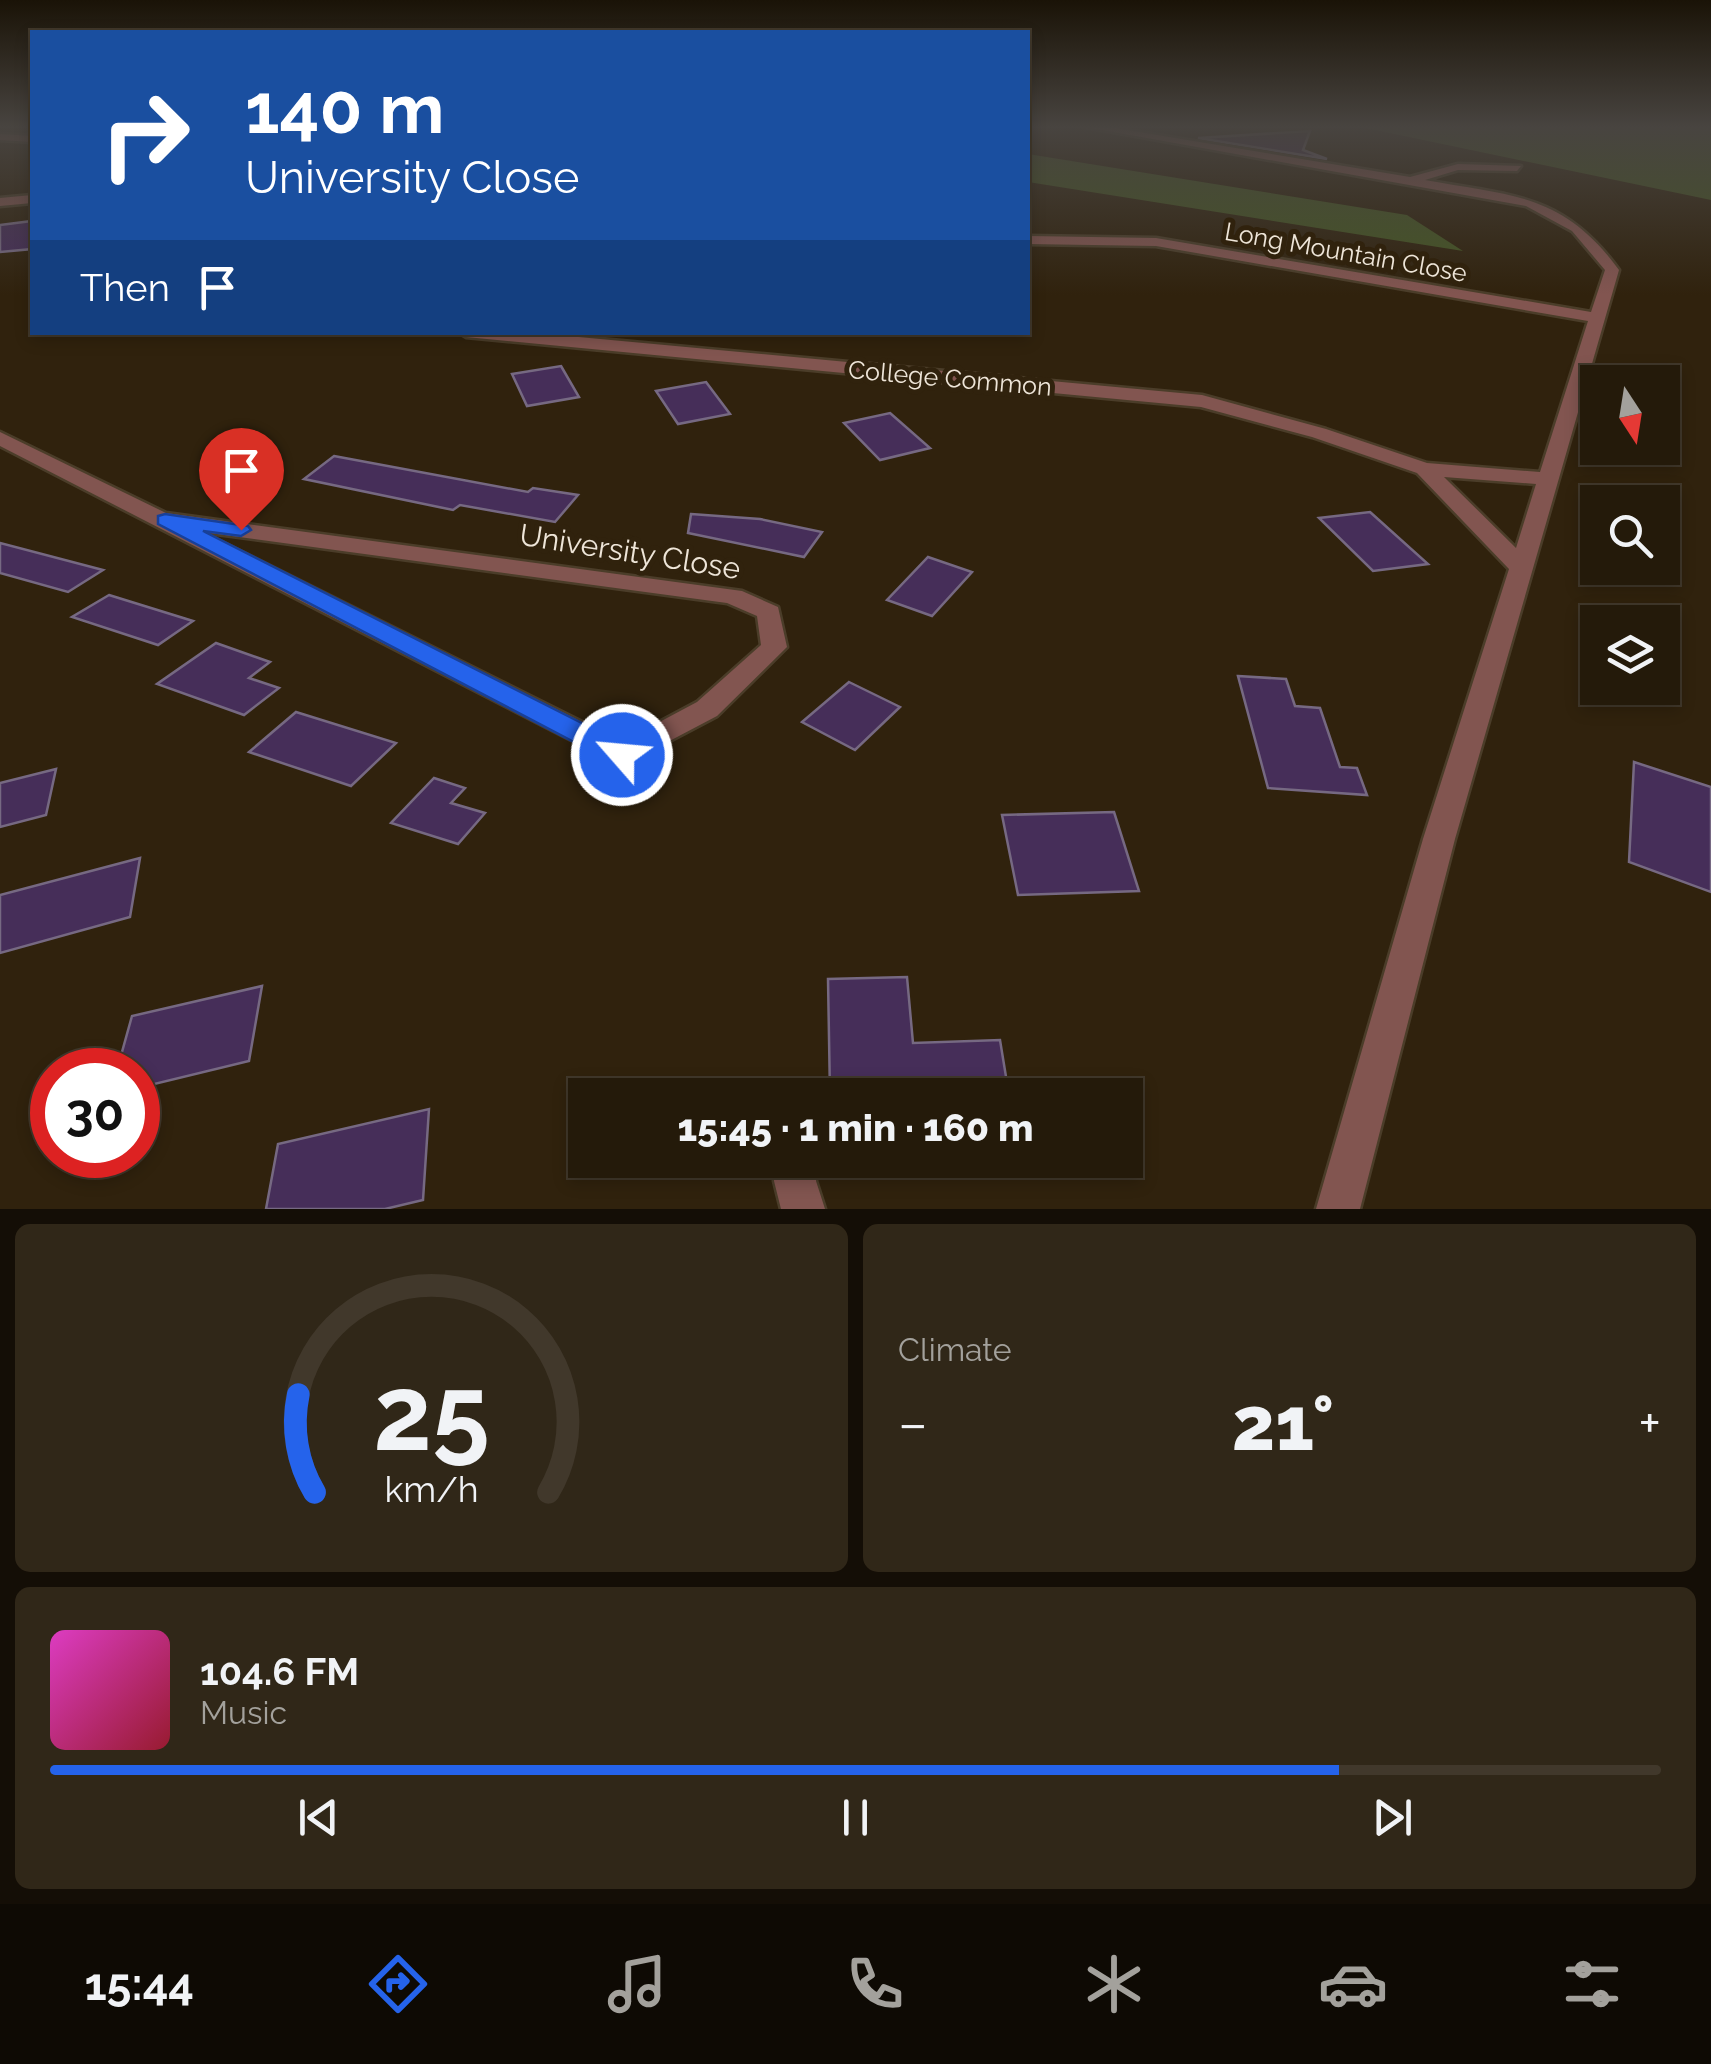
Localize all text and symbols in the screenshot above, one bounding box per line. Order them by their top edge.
text: 140 m [245,67,445,149]
icon: right [80,70,210,200]
text: University Close [245,151,579,204]
street label: Long Mountain Close [1223,216,1469,288]
icon: arrive [190,260,245,315]
text: Then [80,265,170,310]
street label: College Common [847,354,1053,402]
north arrow [1580,365,1680,465]
map controls [1580,365,1680,705]
pin [199,428,284,531]
icon: arrive [214,443,269,498]
button: search [1580,485,1680,585]
street label: University Close [517,517,743,586]
button: layers [1580,605,1680,705]
position arrow [570,703,674,807]
speed limit sign: 30 [30,1048,160,1178]
text: 15:45 · 1 min · 160 m [677,1105,1034,1150]
text: Climate [898,1331,1012,1368]
text: 25 [373,1352,490,1474]
text: 21° [1232,1379,1334,1468]
text: − [898,1391,928,1456]
text: + [1638,1391,1661,1456]
text: km/h [384,1468,479,1510]
text: 104.6 FM [200,1649,359,1694]
text: Music [200,1694,287,1731]
icon: previous [291,1790,346,1845]
icon: pause [828,1790,883,1845]
icon: next [1365,1790,1420,1845]
icon: directions [363,1949,433,2019]
icon: music [602,1949,672,2019]
icon: phone [840,1949,910,2019]
icon: climate [1079,1949,1149,2019]
icon: car [1318,1949,1388,2019]
icon: filters [1557,1949,1627,2019]
text: 15:44 [84,1958,194,2011]

